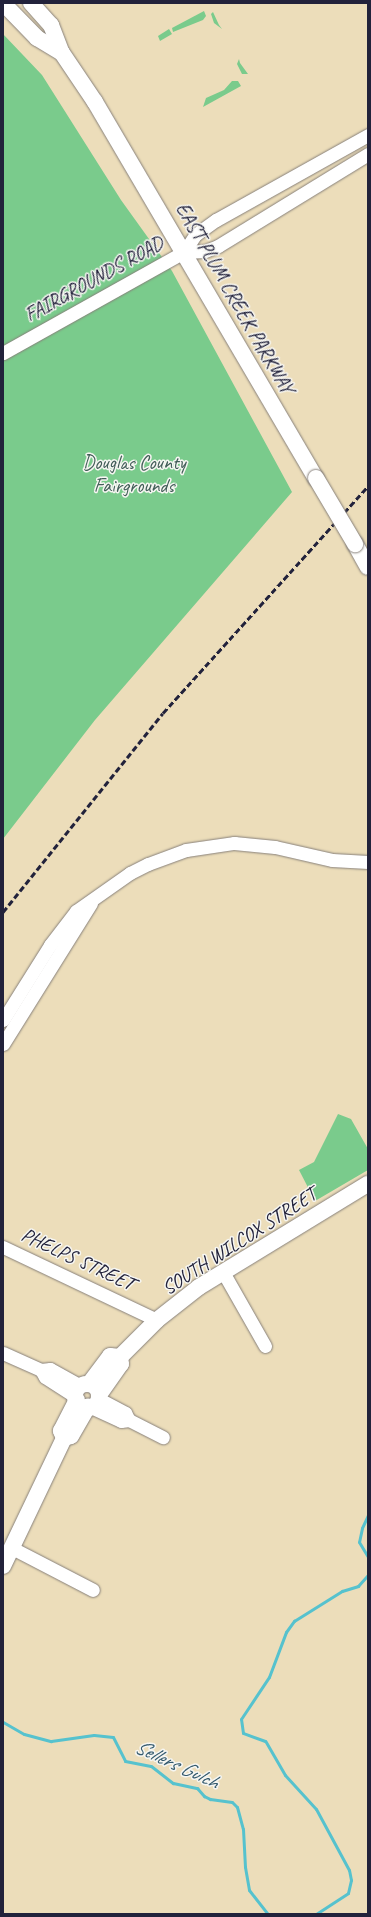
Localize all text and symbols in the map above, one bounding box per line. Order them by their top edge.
street label: EAST PLUM CREEK PARKWAY [170,198,300,398]
street label: FAIRGROUNDS ROAD [20,231,168,327]
park label: Douglas County Fairgrounds [83,451,185,498]
street label: SOUTH WILCOX STREET [157,1182,321,1300]
street label: PHELPS STREET [18,1222,138,1296]
water label: Sellers Gulch [131,1734,223,1794]

